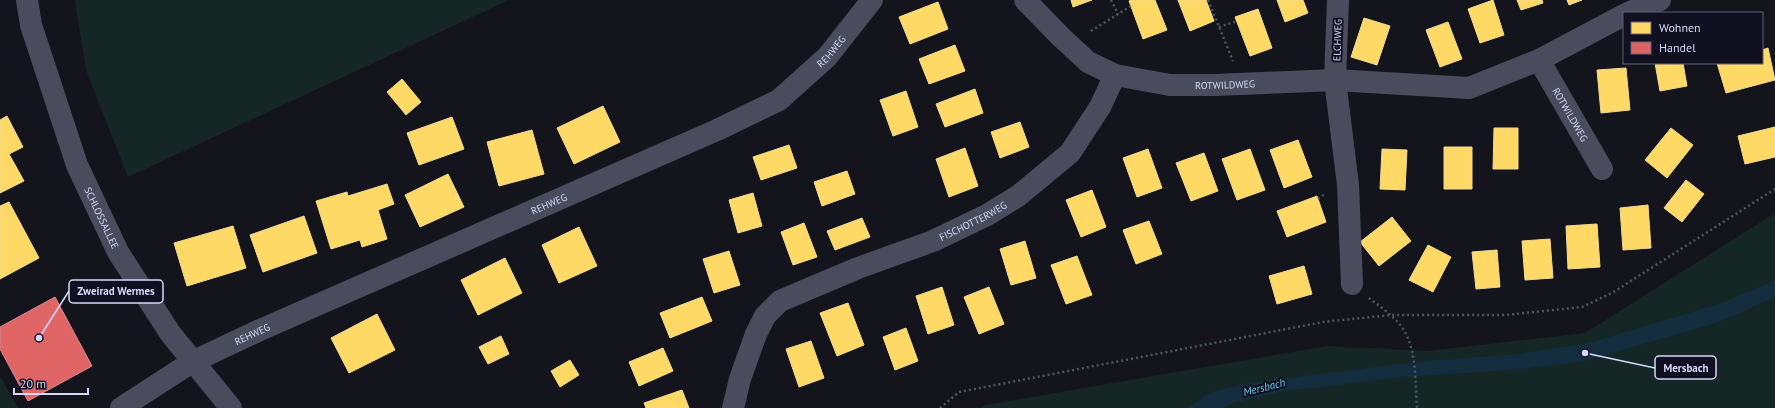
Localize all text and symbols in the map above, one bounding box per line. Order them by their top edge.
legend [1623,12,1763,64]
street label: ELCHWEG [1330,19,1345,61]
text: Wohnen [1659,20,1701,35]
street label: REHWEG [814,33,849,70]
text: Handel [1659,40,1696,55]
street label: ROTWILDWEG [1195,77,1255,92]
street label: ROTWILDWEG [1549,86,1591,144]
street label: SCHLOSSALLEE [81,185,122,251]
street label: REHWEG [529,191,569,218]
street label: FISCHOTTERWEG [937,198,1009,244]
callout: Zweirad Wermes [69,280,163,303]
text: Zweirad Wermes [77,284,155,298]
street label: REHWEG [232,320,272,348]
callout: Mersbach [1655,356,1716,379]
text: Mersbach [1663,361,1709,375]
scale bar [14,370,88,396]
water label: Mersbach [1241,375,1287,399]
text: 20 m [20,376,46,391]

